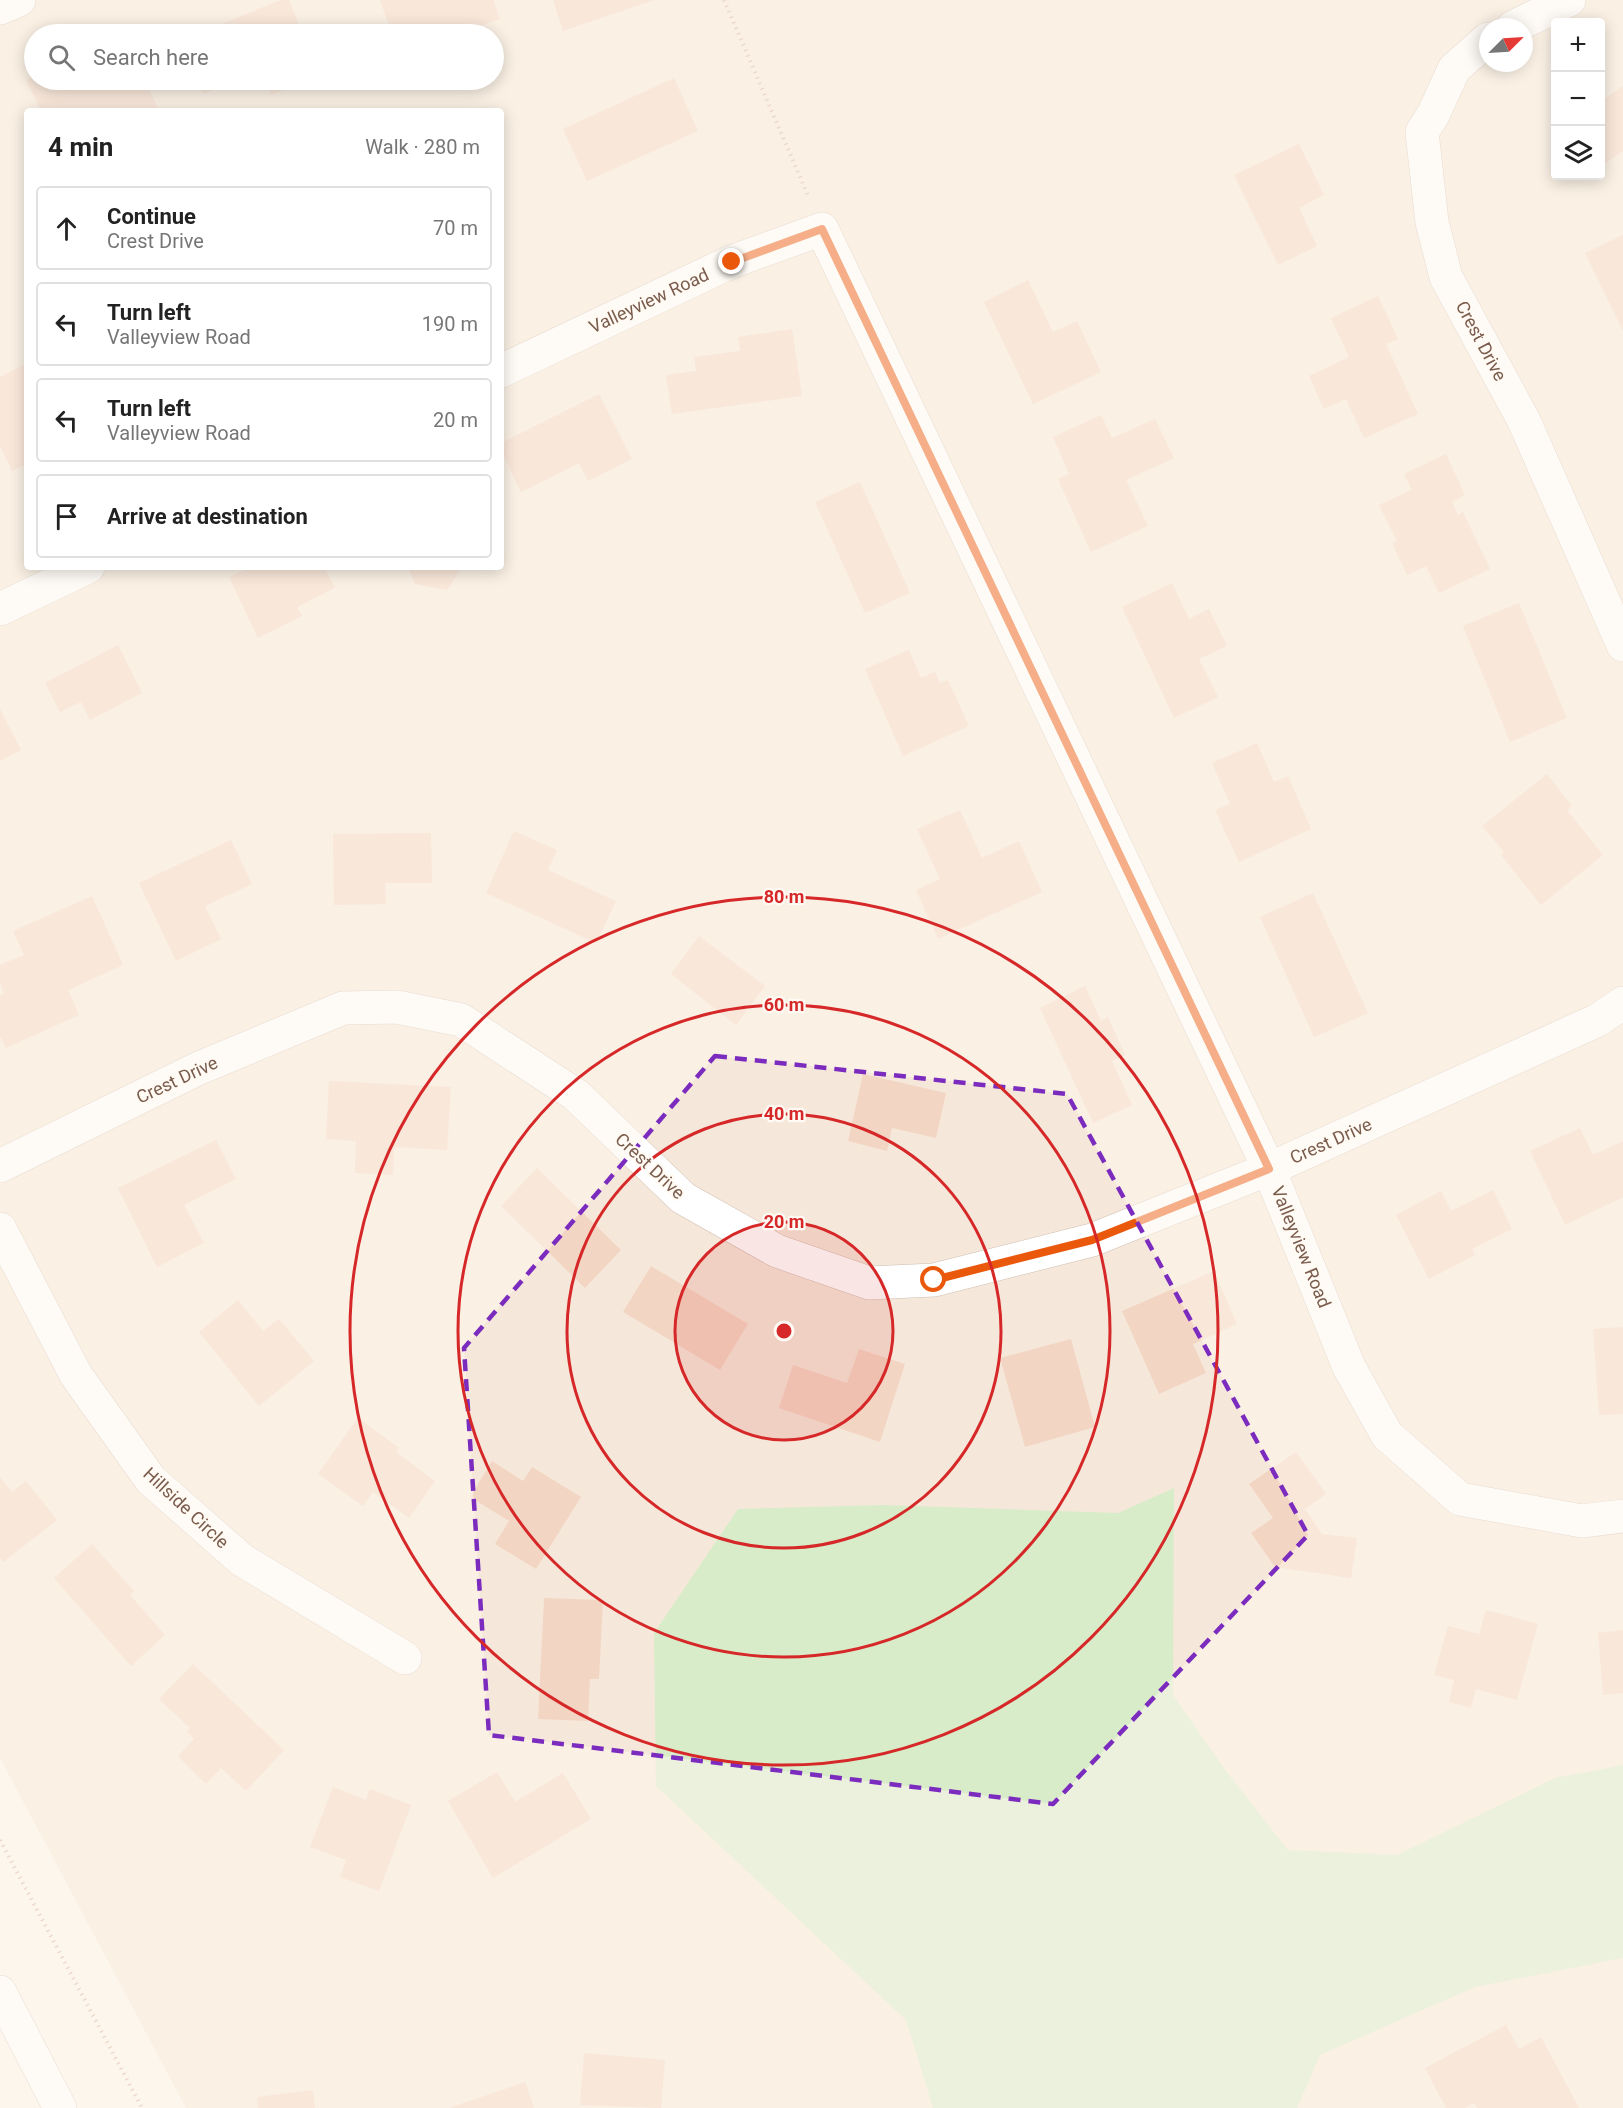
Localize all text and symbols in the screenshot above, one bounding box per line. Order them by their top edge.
north arrow [1479,18,1533,72]
map controls [1551,18,1605,180]
button: + [1551,18,1605,72]
search box [24,24,504,90]
icon: search [45,41,78,74]
text: Search here [93,45,209,70]
button: − [1551,72,1605,126]
button: layers [1551,126,1605,180]
text: 4 min [48,132,113,162]
text: Walk · 280 m [365,135,480,159]
text: Continue [107,204,196,229]
icon: ahead [50,212,83,245]
text: 70 m [433,216,478,240]
text: Crest Drive [107,229,204,253]
route end [718,248,744,274]
street label: Valleyview Road [586,264,712,337]
street label: Crest Drive [1452,297,1511,384]
text: Turn left [107,300,191,325]
icon: left [50,308,83,341]
text: 190 m [422,312,478,336]
text: Valleyview Road [107,325,251,349]
text: Turn left [107,396,191,421]
icon: left [50,404,83,437]
text: 20 m [433,408,478,432]
text: Valleyview Road [107,421,251,445]
icon: arrive [50,500,83,533]
text: Arrive at destination [107,504,308,529]
text: 80 m [764,886,804,907]
text: 60 m [764,994,804,1015]
street label: Crest Drive [133,1052,221,1108]
text: 40 m [764,1103,804,1124]
street label: Crest Drive [1287,1113,1375,1168]
street label: Crest Drive [611,1128,689,1203]
street label: Valleyview Road [1267,1183,1335,1311]
text: 20 m [764,1211,804,1232]
route start [920,1266,946,1292]
centre of rings [774,1321,794,1341]
street label: Hillside Circle [139,1463,233,1553]

